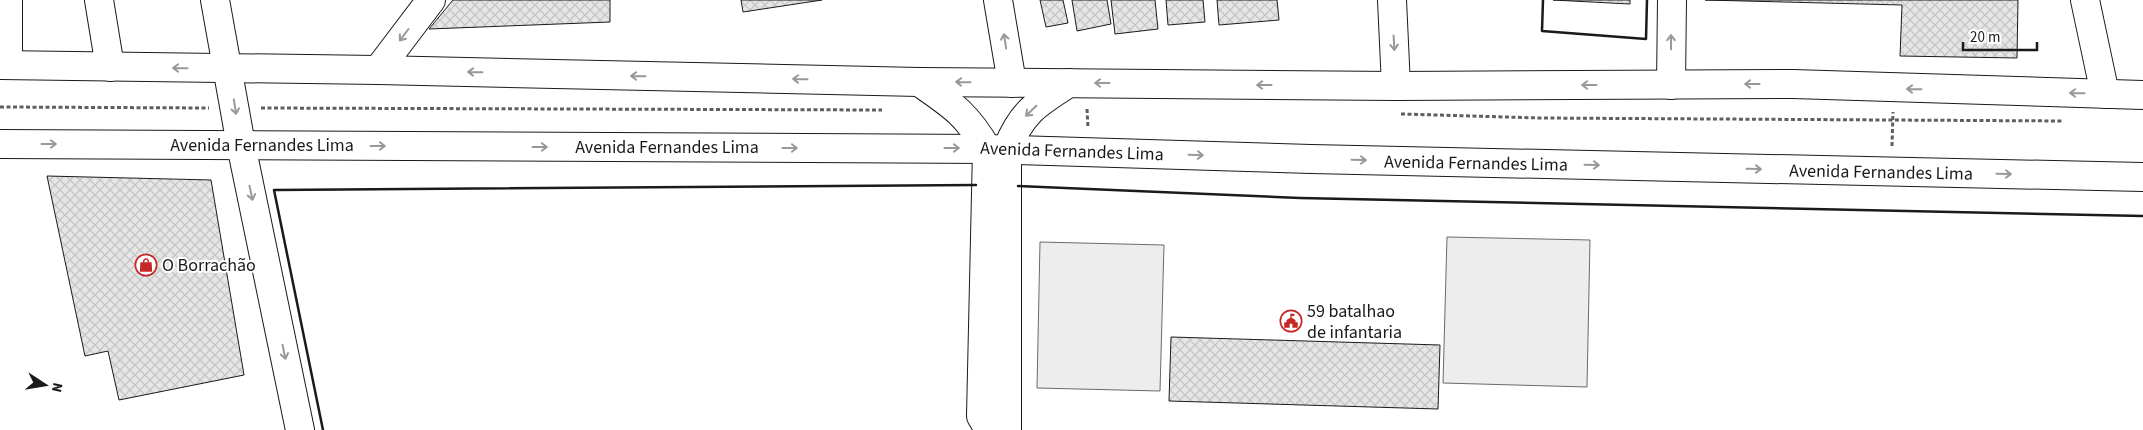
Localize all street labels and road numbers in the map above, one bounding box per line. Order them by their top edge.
street label: Avenida Fernandes Lima [170,133,354,158]
street label: Avenida Fernandes Lima [575,135,759,160]
street label: Avenida Fernandes Lima [980,136,1164,167]
street label: Avenida Fernandes Lima [1384,149,1568,178]
street label: Avenida Fernandes Lima [1789,158,1973,187]

